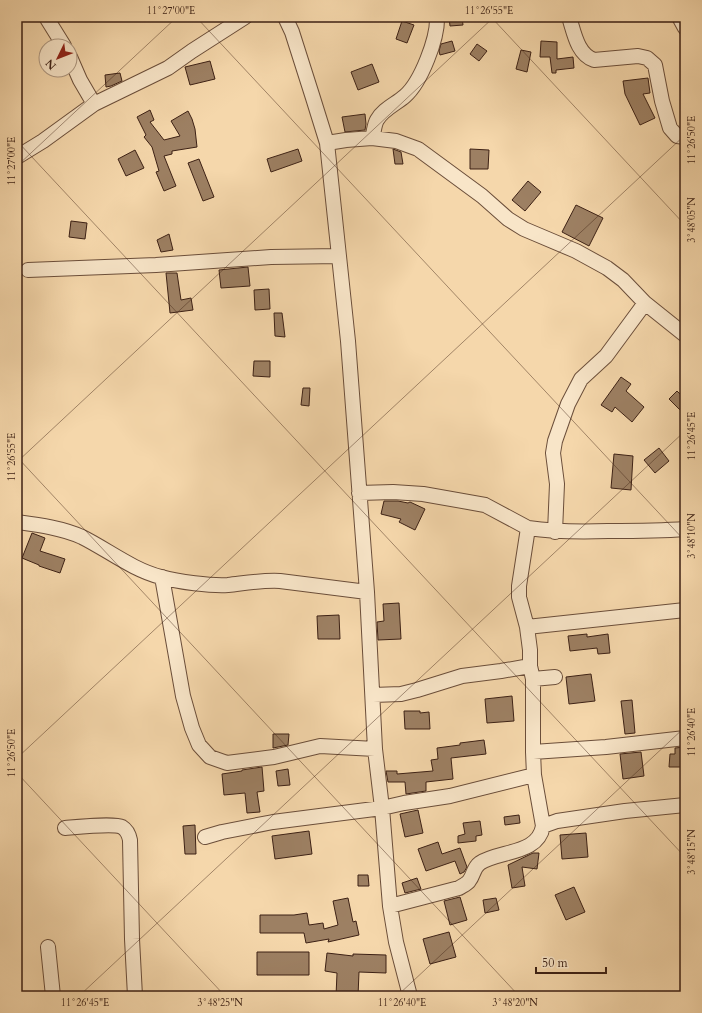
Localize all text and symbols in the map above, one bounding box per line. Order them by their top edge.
text: 11°27'00"E [147,4,195,18]
text: 11°26'55"E [465,4,513,18]
north arrow [38,38,78,78]
text: N [42,56,60,73]
text: 11°26'50"E [685,116,699,164]
text: 11°27'00"E [5,137,19,185]
text: 3°48'05"N [685,197,699,243]
text: 11°26'45"E [685,412,699,460]
text: 11°26'55"E [5,433,19,481]
text: 3°48'10"N [685,513,699,559]
text: 11°26'40"E [685,708,699,756]
text: 11°26'50"E [5,729,19,777]
text: 3°48'15"N [685,829,699,875]
scale bar [536,949,606,975]
text: 50 m [542,955,569,971]
text: 11°26'45"E [61,996,109,1010]
text: 3°48'25"N [197,996,243,1010]
text: 11°26'40"E [378,996,426,1010]
text: 3°48'20"N [492,996,538,1010]

